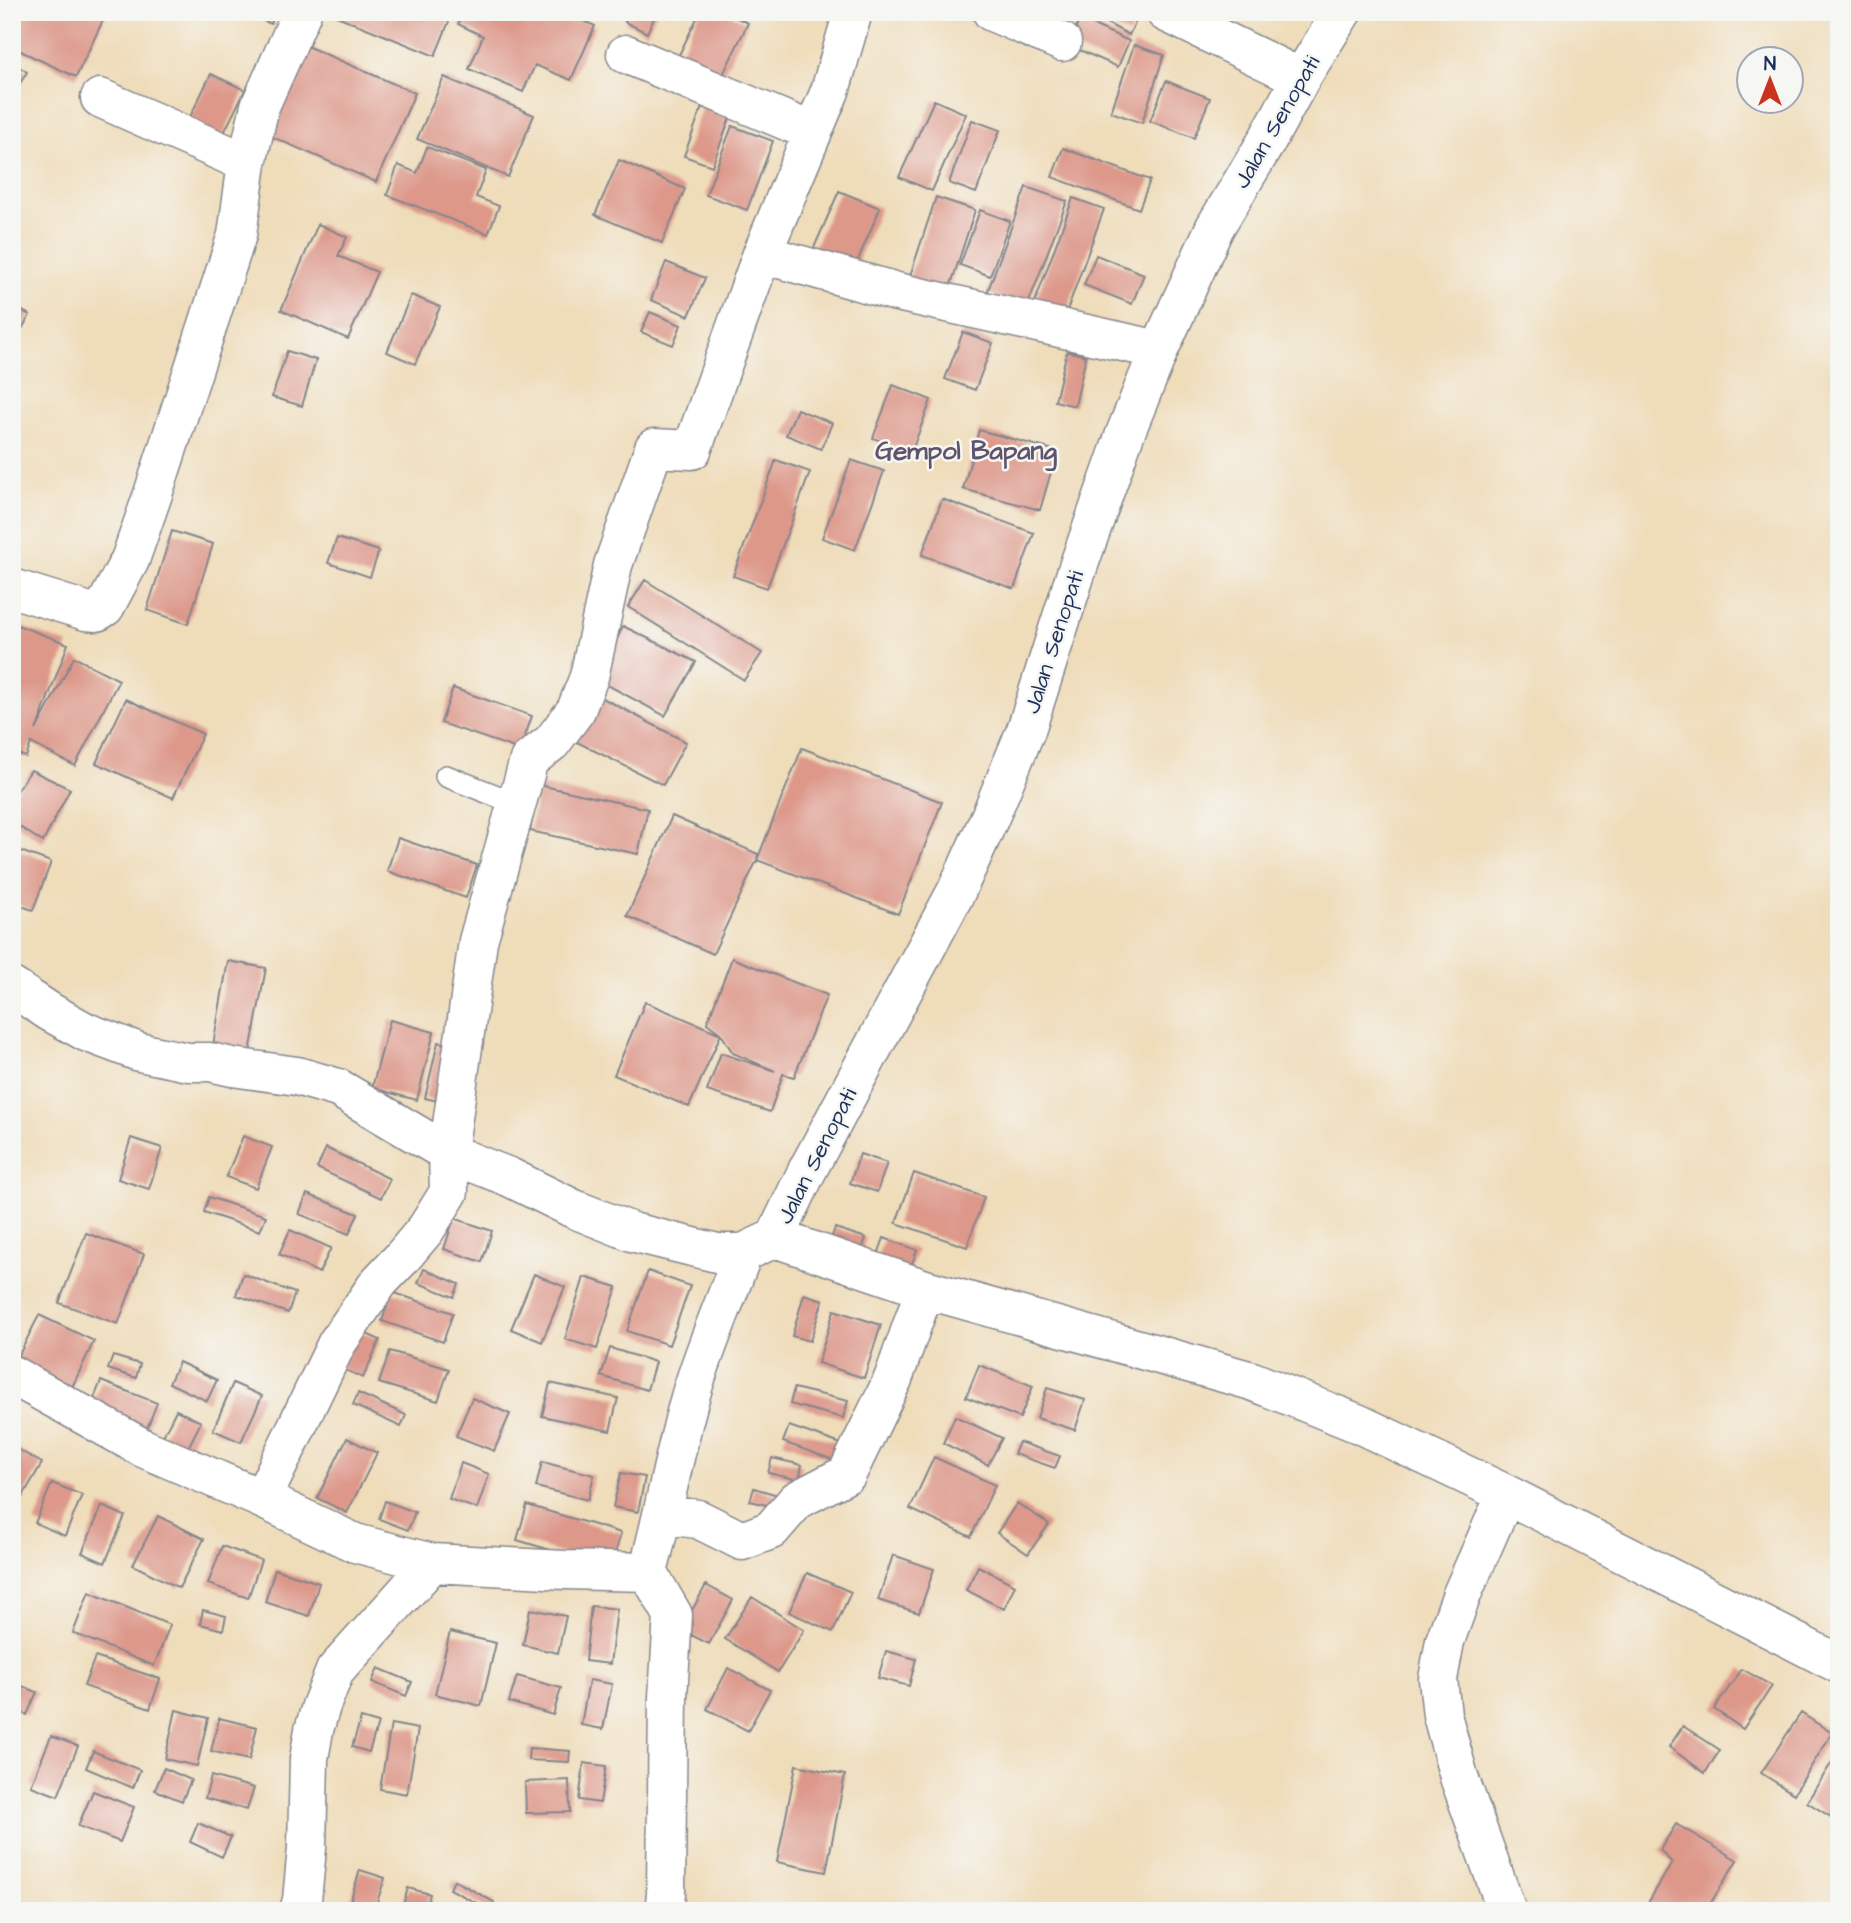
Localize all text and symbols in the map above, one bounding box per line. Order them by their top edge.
north arrow [1736,46,1806,116]
street label: Jalan Senopati [1226,49,1328,194]
text: N [1764,51,1776,78]
district label: Gempol Bapang [875,433,1057,472]
street label: Jalan Senopati [1016,566,1092,718]
street label: Jalan Senopati [769,1082,865,1230]

